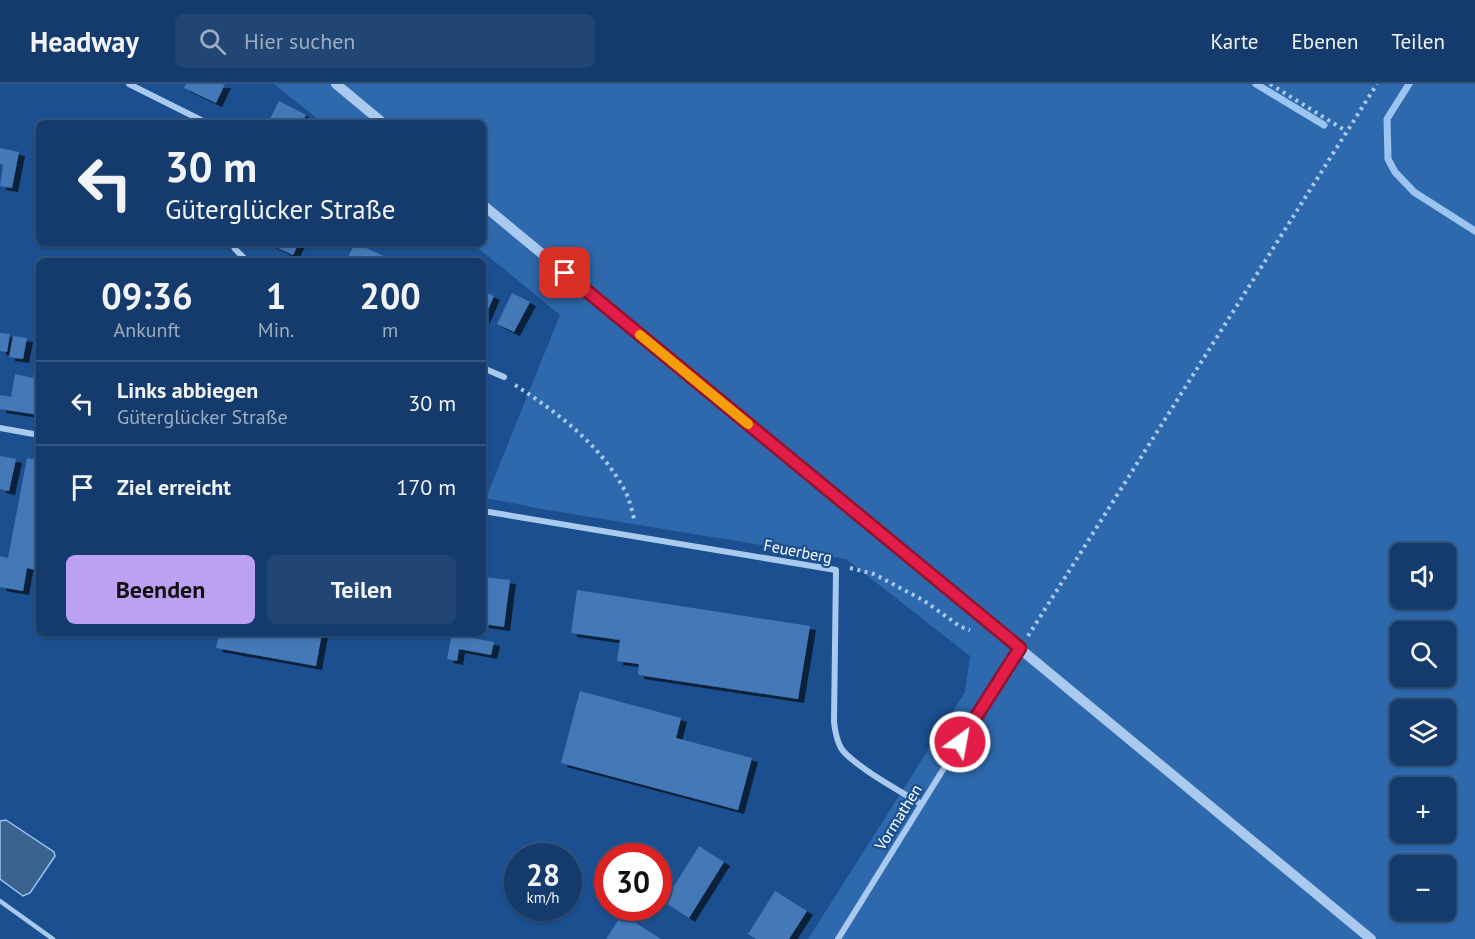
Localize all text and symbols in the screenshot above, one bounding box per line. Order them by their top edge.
search box [175,14,595,68]
text: Headway [30,23,139,60]
icon: search [196,25,229,58]
text: Hier suchen [244,27,355,55]
text: Karte [1211,28,1259,55]
text: Ebenen [1292,28,1358,55]
text: Teilen [1391,28,1445,55]
text: 30 m [165,139,257,194]
icon: left [66,144,144,222]
text: Güterglücker Straße [165,192,395,226]
pin [539,247,590,298]
icon: arrive [548,256,581,289]
text: 09:36 [101,272,193,319]
text: 1 [266,272,286,319]
text: 200 [360,272,421,319]
text: Ankunft [114,317,180,343]
text: Min. [258,317,294,343]
text: m [382,317,398,343]
text: Links abbiegen [117,376,258,404]
icon: left [66,387,99,420]
text: 30 m [408,389,456,417]
text: Güterglücker Straße [117,404,288,430]
icon: arrive [66,471,99,504]
text: Ziel erreicht [117,473,231,501]
text: 170 m [396,473,456,501]
street label: Feuerberg [762,535,834,567]
map controls [1390,543,1456,921]
button: sound [1390,543,1456,609]
button: Beenden [66,555,255,624]
button: Teilen [267,555,456,624]
button: search [1390,621,1456,687]
button: layers [1390,699,1456,765]
position arrow [928,710,992,774]
button: + [1390,777,1456,843]
street label: Vormathen [869,780,926,855]
speed limit sign: 30 [594,843,672,921]
text: 28 [526,855,560,894]
button: − [1390,855,1456,921]
text: km/h [527,888,559,907]

